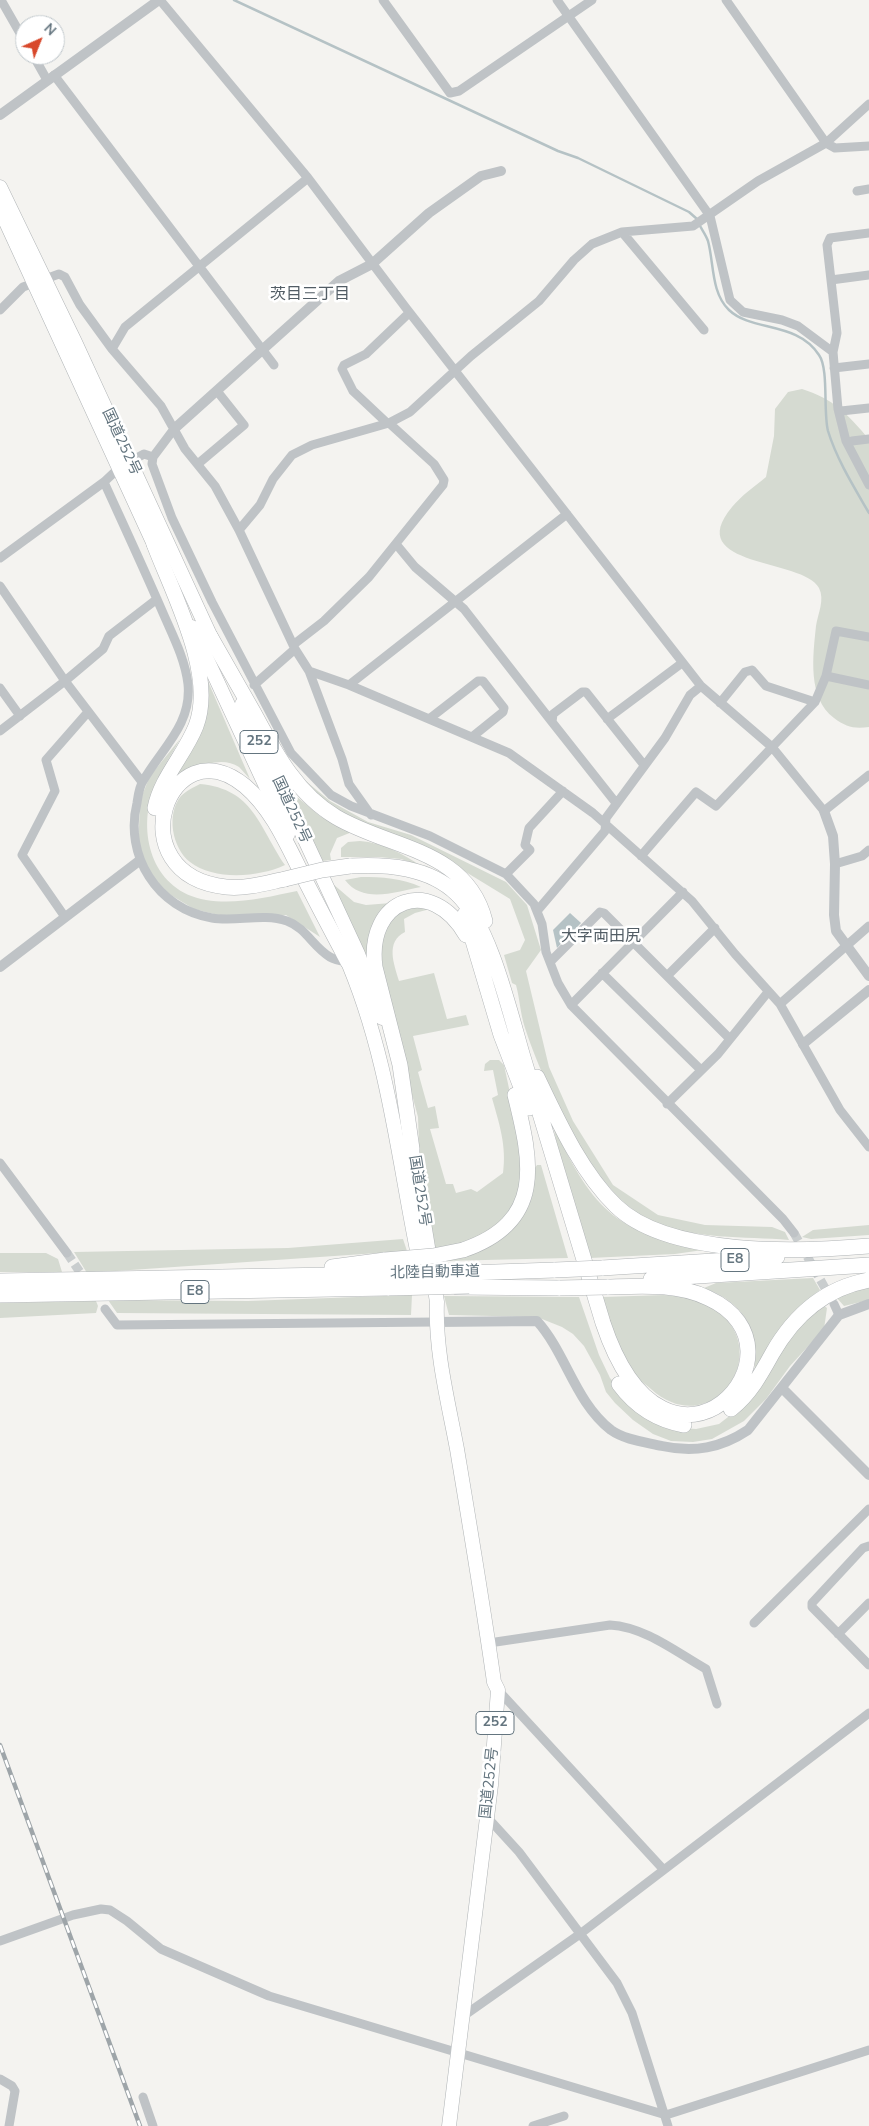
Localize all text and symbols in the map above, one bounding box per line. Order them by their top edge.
north arrow [15,15,65,65]
text: N [40,19,60,40]
district label: 茨目三丁目 [270,285,350,305]
street label: 国道252号 [98,406,144,478]
road number: 252 [240,730,278,754]
street label: 国道252号 [268,774,314,846]
district label: 大字両田尻 [561,927,641,947]
street label: 国道252号 [404,1154,434,1228]
road number: E8 [721,1248,749,1272]
street label: 北陸自動車道 [390,1263,480,1283]
road number: E8 [181,1280,209,1304]
road number: 252 [476,1712,514,1735]
street label: 国道252号 [477,1746,503,1820]

